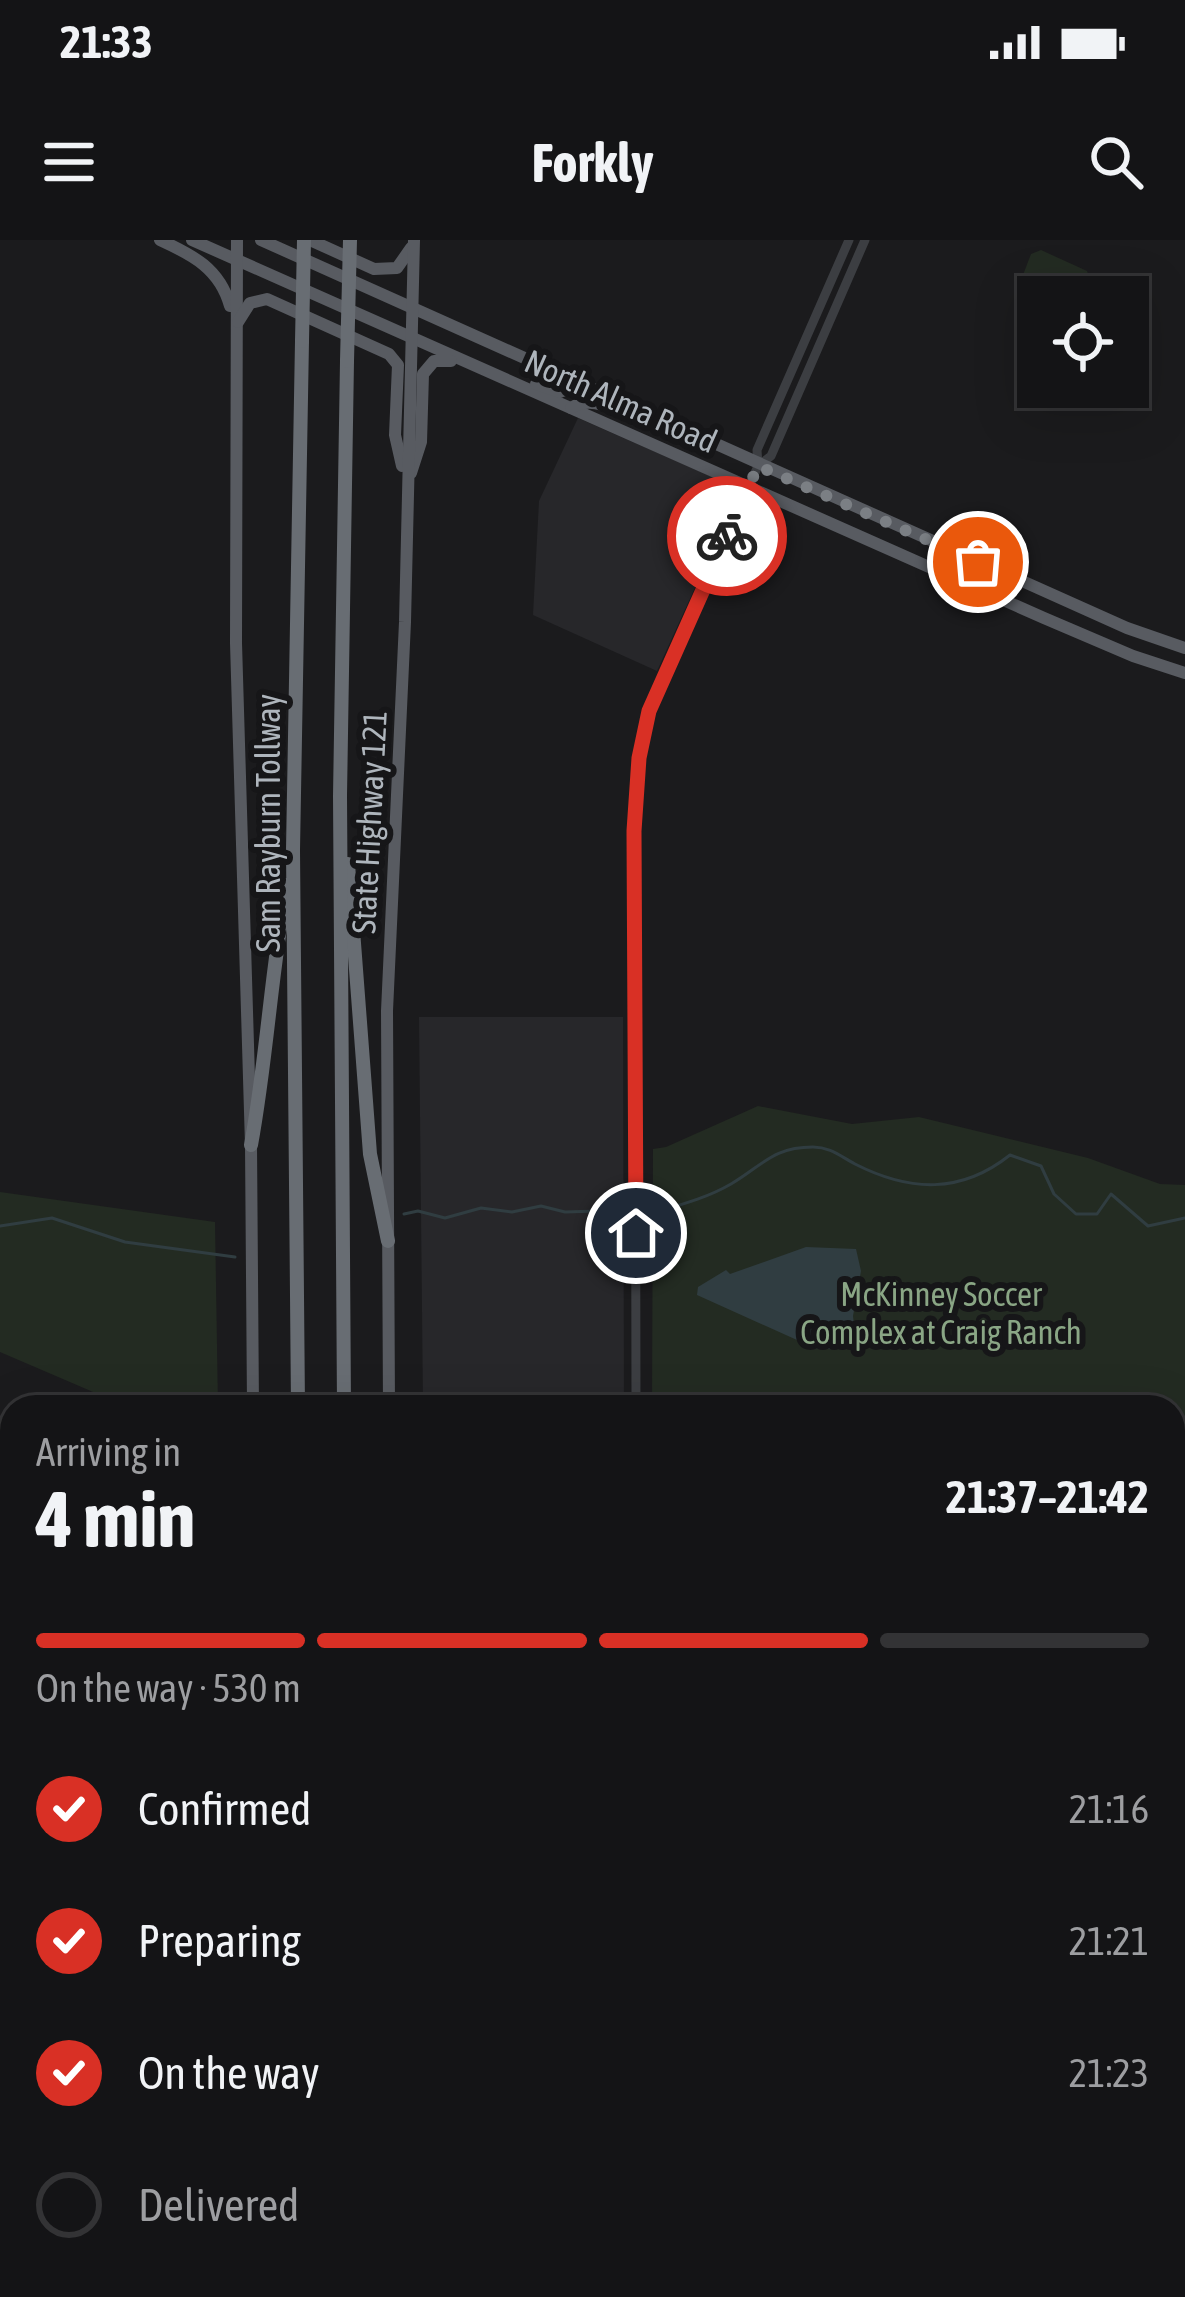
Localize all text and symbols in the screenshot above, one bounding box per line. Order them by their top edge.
text: 21:33 [60,16,153,68]
icon: menu [36,129,102,195]
icon: search [1083,129,1149,195]
text: Forkly [532,132,653,193]
map controls [1017,276,1149,408]
button: locate [1017,276,1149,408]
street label: North Alma Road [519,342,723,460]
courier [667,476,787,596]
icon: bike [694,503,760,569]
pin [927,511,1029,613]
icon: bag [945,529,1011,595]
street label: Sam Rayburn Tollway [249,694,287,952]
street label: State Highway 121 [344,709,394,935]
pin [585,1182,687,1284]
icon: home [603,1200,669,1266]
park label: McKinney Soccer Complex at Craig Ranch [800,1275,1082,1351]
text: Arriving in [36,1430,181,1474]
text: 21:37–21:42 [946,1471,1149,1523]
text: 4 min [36,1474,195,1564]
text: On the way · 530 m [36,1666,301,1710]
icon: check [36,1776,102,1842]
text: Confirmed [138,1783,311,1835]
text: 21:16 [1069,1787,1149,1831]
icon: check [36,1908,102,1974]
text: Preparing [138,1915,301,1967]
text: 21:21 [1069,1919,1149,1963]
icon: check [36,2040,102,2106]
text: On the way [138,2047,320,2099]
text: 21:23 [1069,2051,1149,2095]
text: Delivered [138,2179,299,2231]

